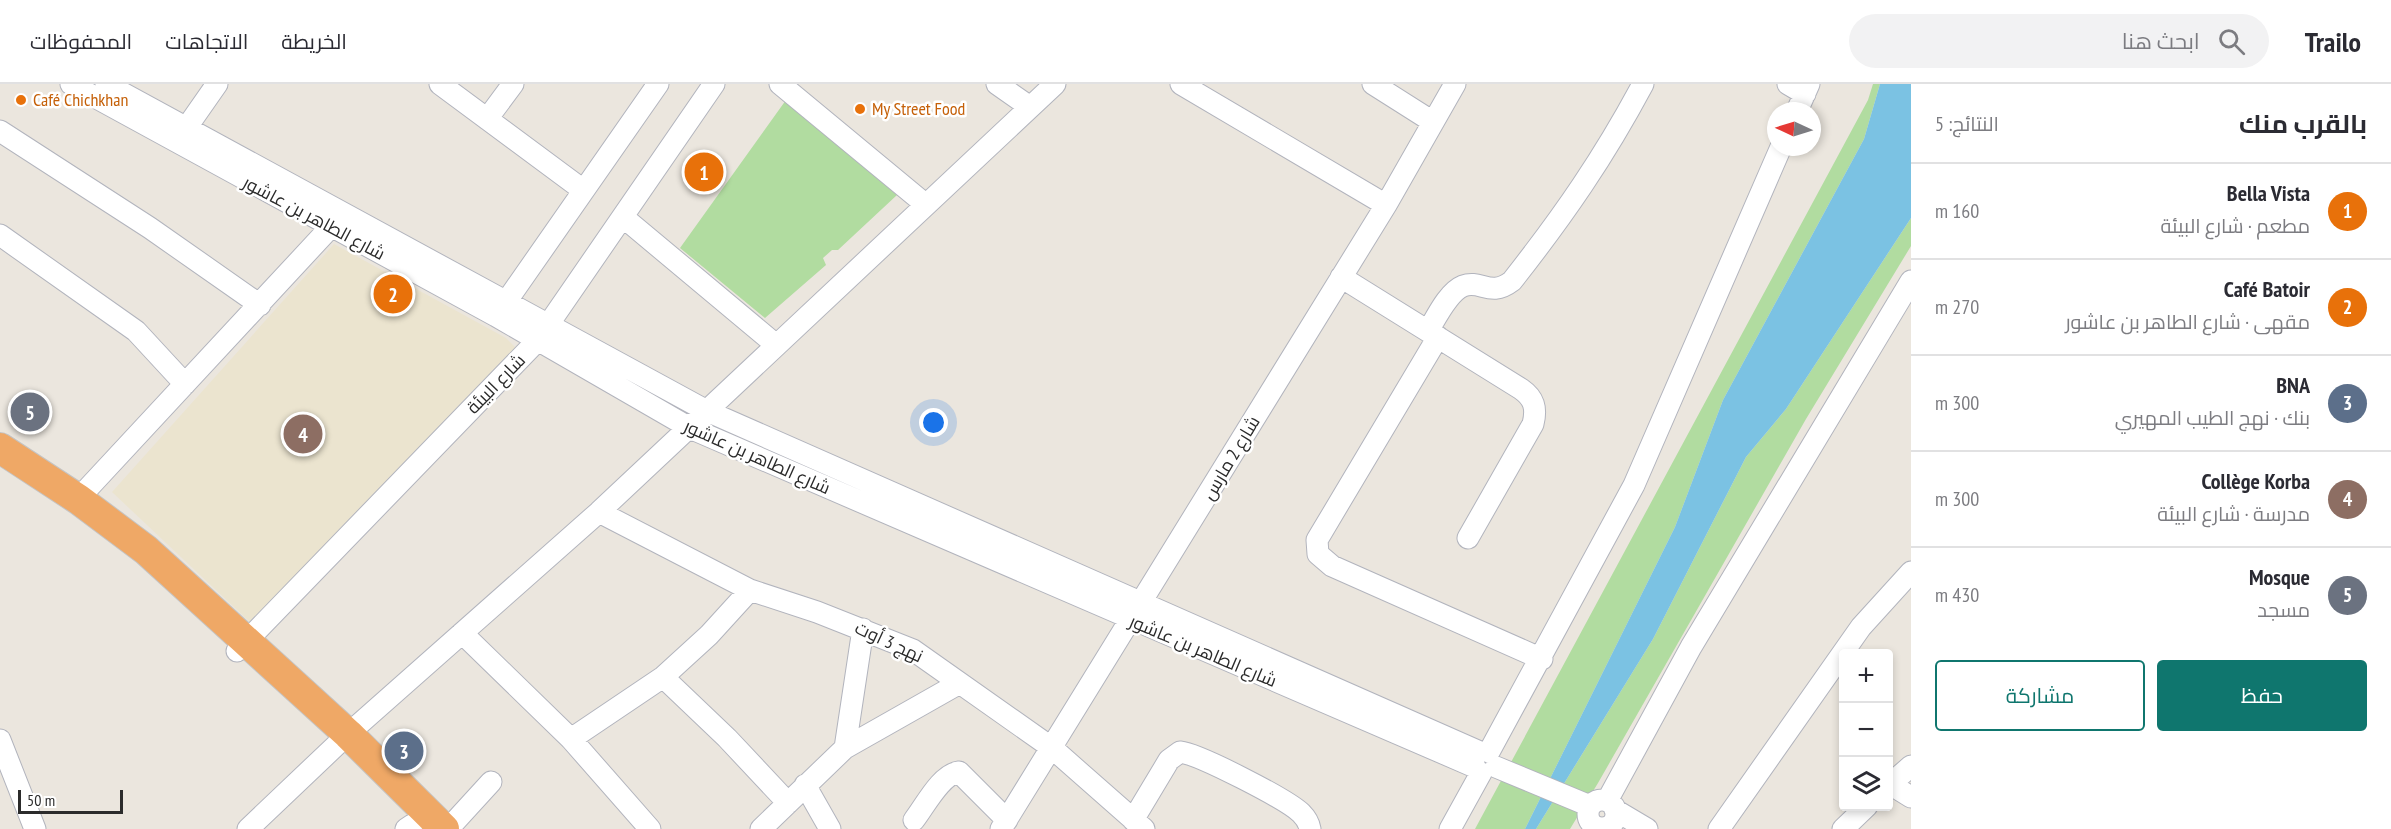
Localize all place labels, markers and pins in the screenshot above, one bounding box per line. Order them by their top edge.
place label: Café Chichkhan [33,88,128,111]
marker: Café Chichkhan [14,93,28,107]
place label: My Street Food [872,97,965,120]
marker: My Street Food [853,102,867,116]
pin: 1 [684,150,724,194]
pin: 2 [374,272,412,316]
pin: 5 [10,390,50,434]
pin: 4 [284,412,322,456]
pin: 3 [384,728,424,774]

